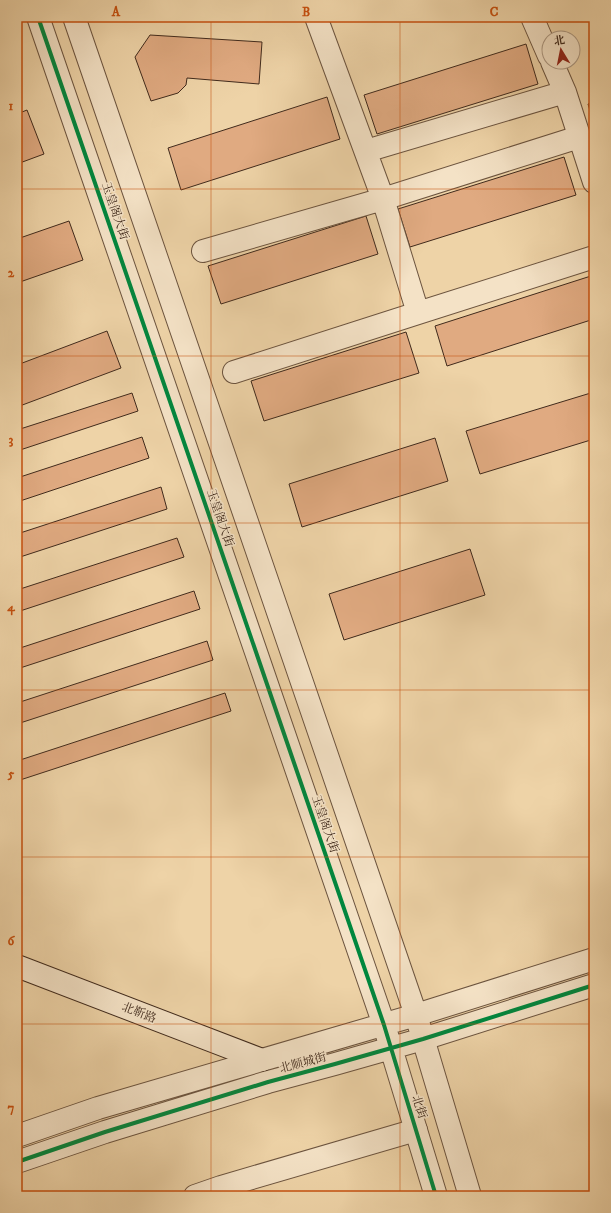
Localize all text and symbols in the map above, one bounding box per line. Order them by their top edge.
text: A [111,4,121,20]
text: B [302,4,310,20]
text: C [490,4,499,20]
north arrow [541,30,581,70]
text: 北 [553,33,566,49]
text: 1 [9,98,14,114]
street label: 玉皇阁大街 [98,180,132,243]
text: 2 [8,265,15,281]
text: 3 [9,432,14,448]
street label: 玉皇阁大街 [203,487,237,550]
text: 4 [6,599,15,616]
text: 5 [7,766,15,782]
street label: 玉皇阁大街 [308,793,342,856]
text: 6 [8,933,16,949]
street label: 北靳路 [120,1000,158,1026]
street label: 北顺城街 [278,1049,329,1076]
street label: 北街 [408,1093,430,1122]
text: 7 [8,1100,15,1116]

